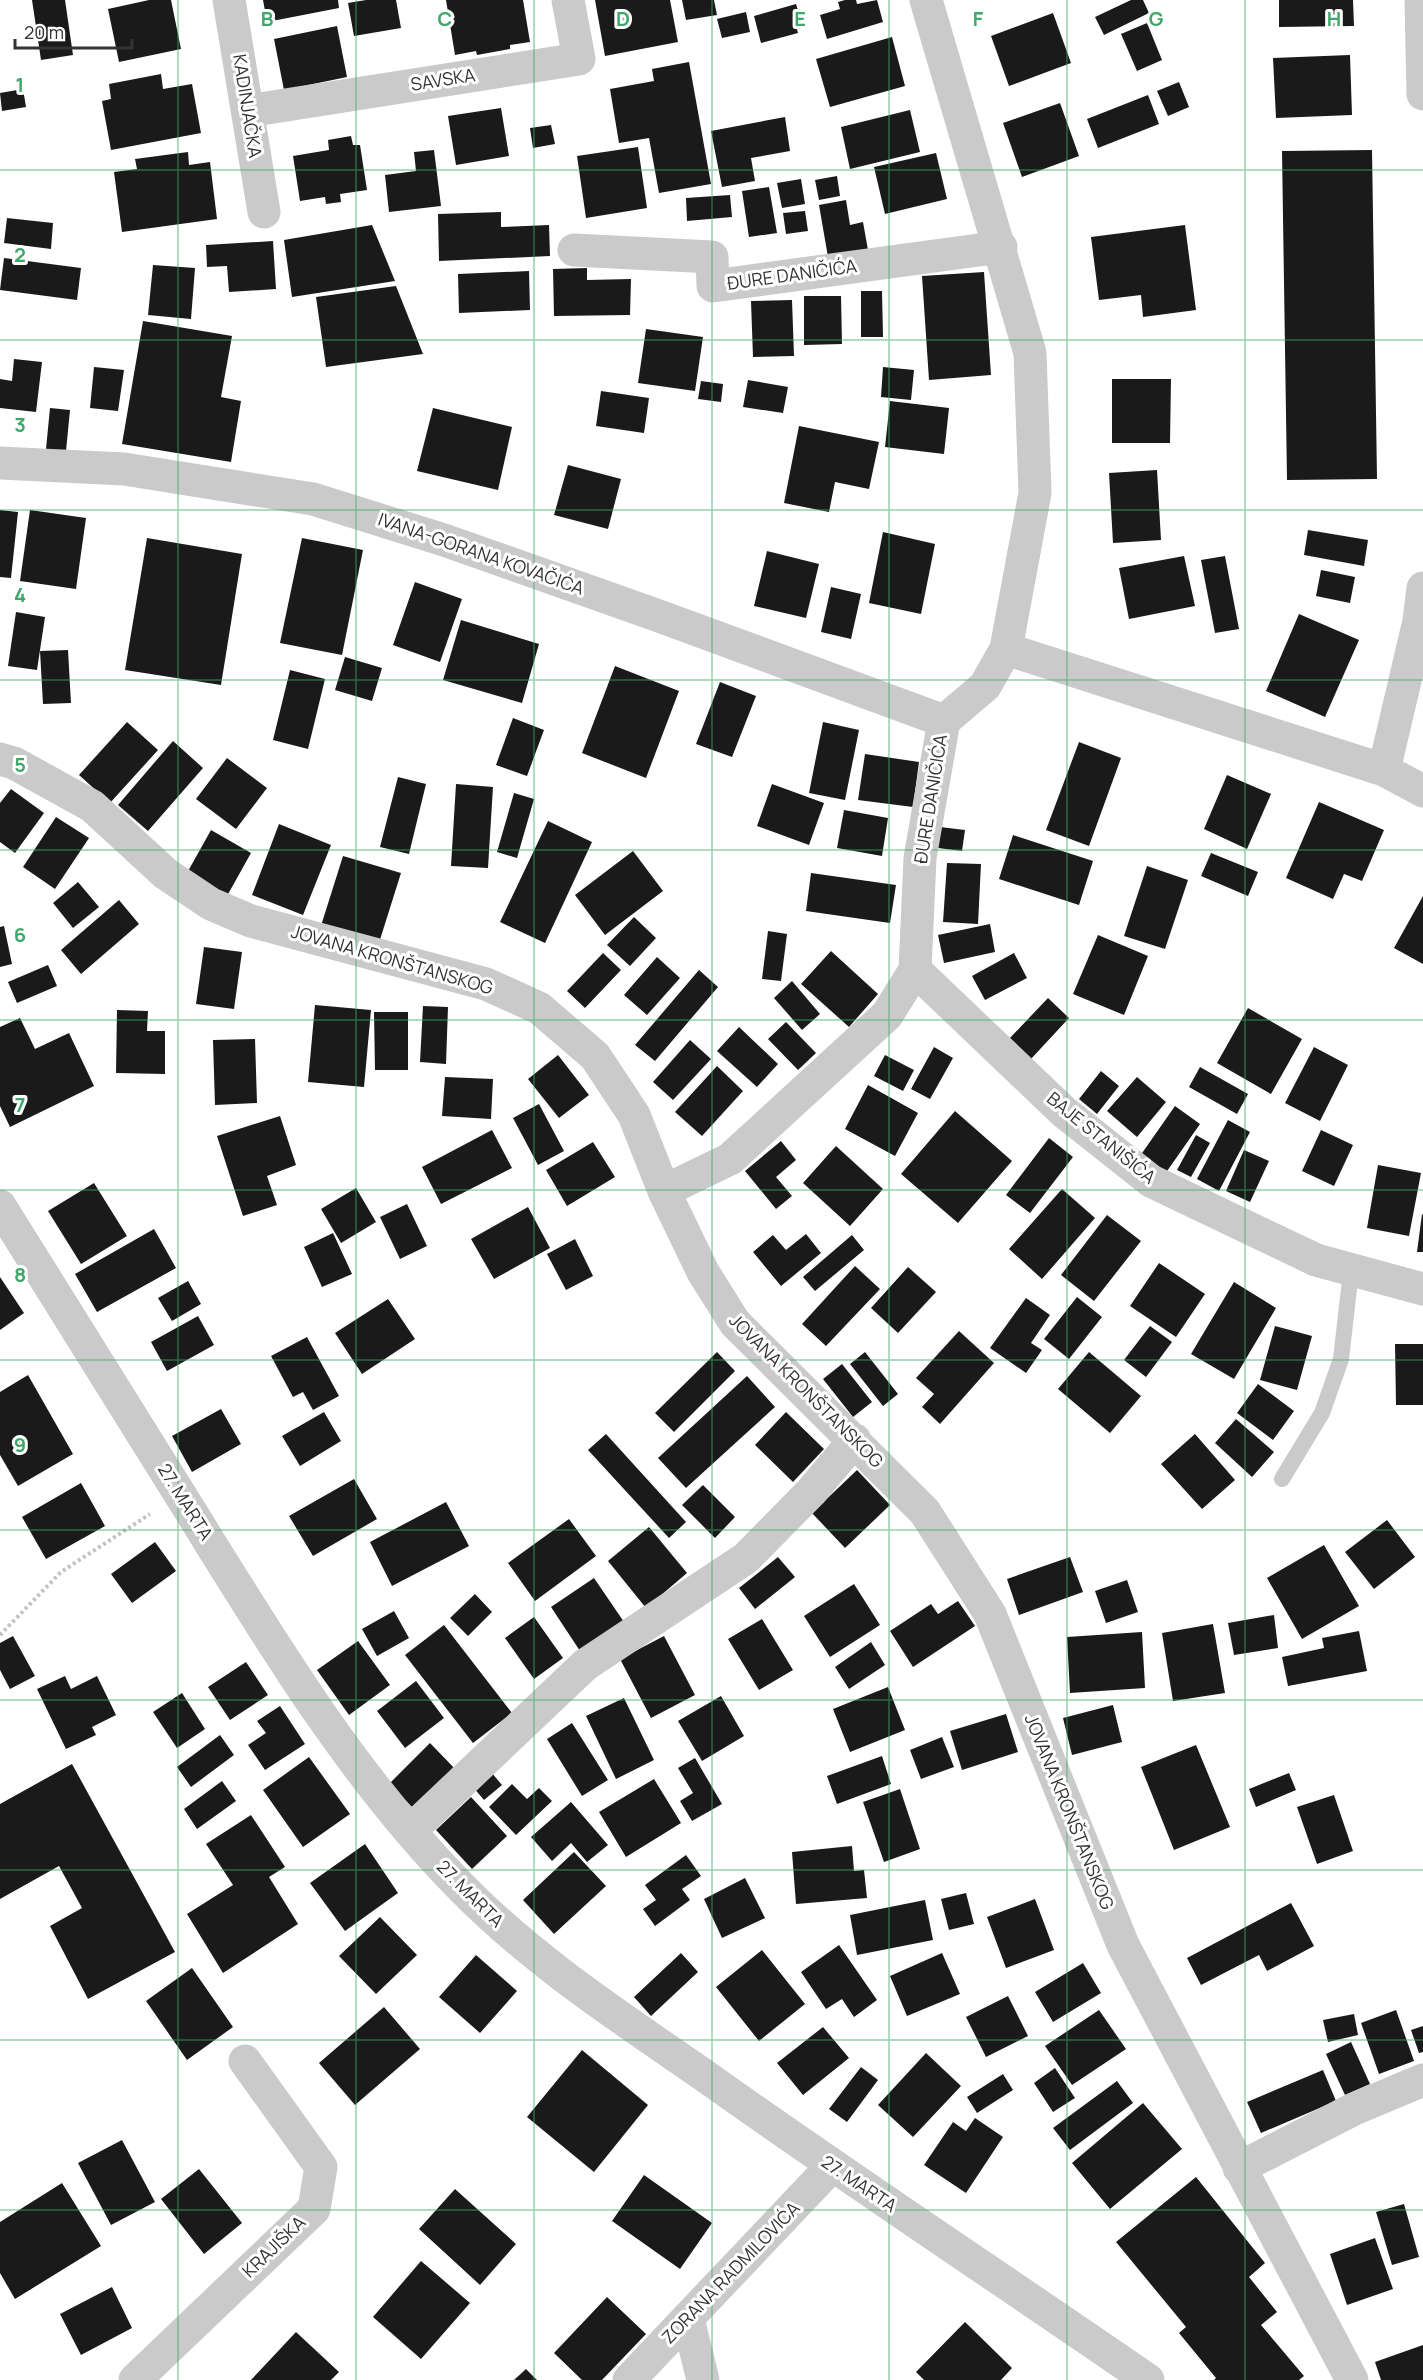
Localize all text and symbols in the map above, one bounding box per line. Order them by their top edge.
text: B [261,5,274,32]
text: C [438,5,452,32]
text: D [616,5,630,32]
text: E [794,5,806,32]
text: F [973,5,984,32]
text: G [1149,5,1164,32]
text: H [1327,5,1341,32]
scale bar [15,12,132,50]
text: 20 m [24,20,64,44]
street label: KADINJAČKA [228,52,268,160]
street label: SAVSKA [409,62,477,96]
text: 1 [16,71,24,98]
text: 2 [14,241,26,268]
street label: ĐURE DANIČIĆA [726,253,859,295]
text: 3 [14,411,26,438]
street label: IVANA-GORANA KOVAČIĆA [375,506,588,600]
text: 4 [14,581,26,608]
street label: ĐURE DANIČIĆA [908,732,952,865]
text: 5 [14,751,26,778]
street label: JOVANA KRONŠTANSKOG [289,919,496,999]
text: 6 [14,921,26,948]
street label: BAJE STANIŠIĆA [1042,1086,1161,1189]
text: 7 [15,1091,25,1118]
text: 8 [14,1261,26,1288]
street label: JOVANA KRONŠTANSKOG [724,1308,889,1473]
text: 9 [14,1431,26,1458]
street label: 27. MARTA [153,1459,219,1545]
street label: JOVANA KRONŠTANSKOG [1020,1710,1120,1913]
street label: 27. MARTA [432,1854,510,1933]
street label: 27. MARTA [817,2149,902,2217]
street label: ZORANA RADMILOVIĆA [656,2196,805,2348]
street label: KRAJIŠKA [236,2210,311,2282]

